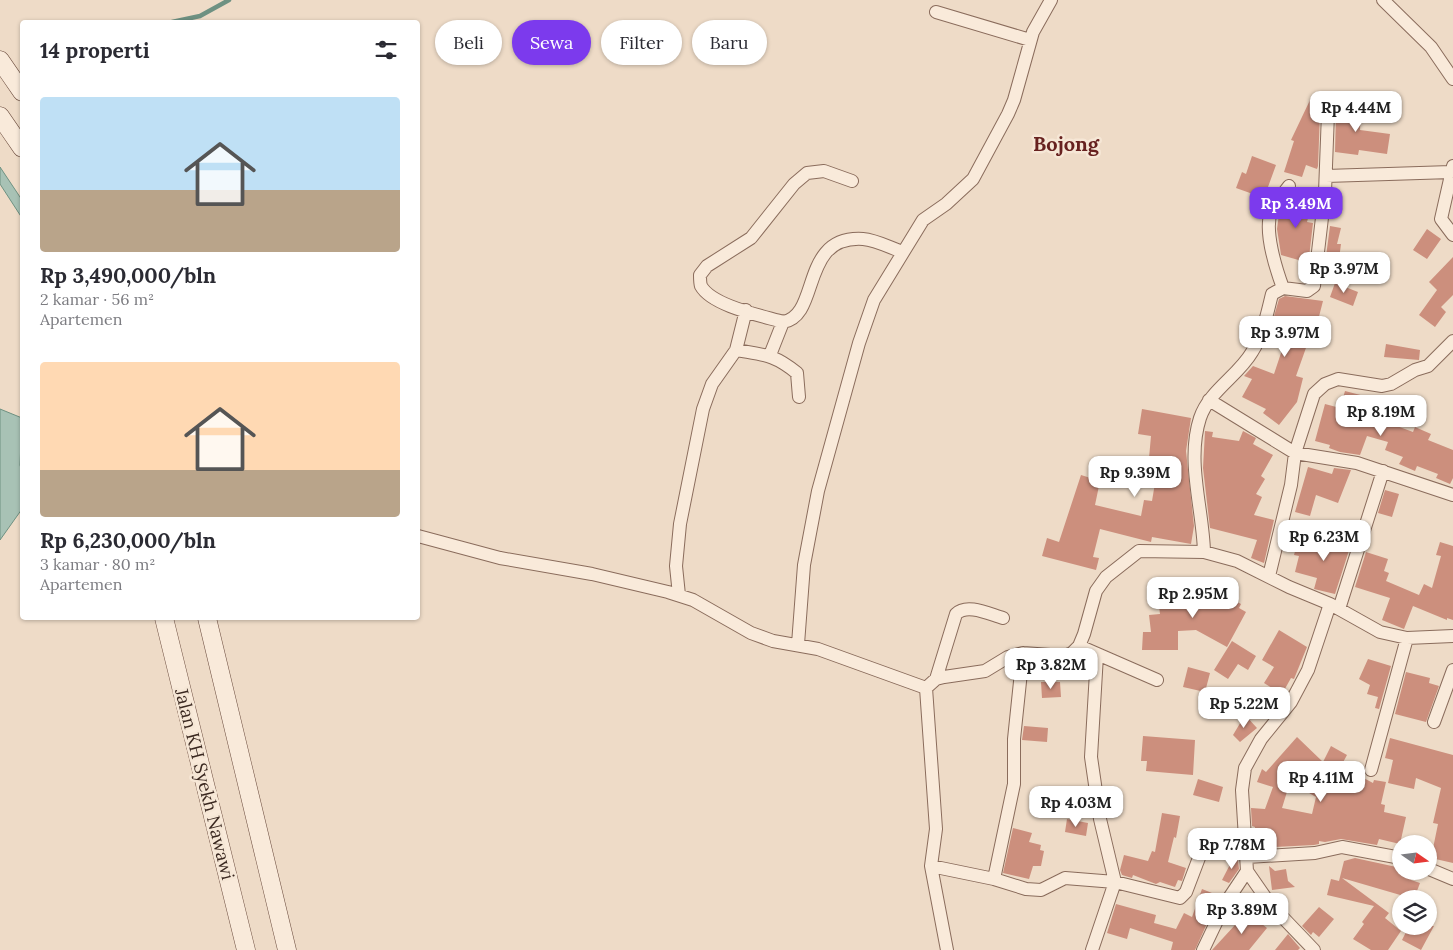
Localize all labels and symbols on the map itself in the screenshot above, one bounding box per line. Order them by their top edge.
pin: Rp 4.44M [1304,90,1408,133]
district label: Bojong [1033,131,1100,156]
pin: Rp 3.49M [1244,186,1348,229]
pin: Rp 3.97M [1292,252,1396,294]
pin: Rp 3.97M [1233,316,1337,358]
pin: Rp 8.19M [1329,394,1433,437]
pin: Rp 9.39M [1083,456,1187,498]
pin: Rp 6.23M [1272,520,1376,562]
pin: Rp 2.95M [1141,576,1245,619]
pin: Rp 3.82M [999,648,1103,690]
street label: Jalan KH Syekh Nawawi [170,685,240,882]
pin: Rp 5.22M [1192,686,1296,729]
pin: Rp 4.11M [1269,760,1373,803]
pin: Rp 4.03M [1024,786,1128,828]
pin: Rp 7.78M [1180,828,1284,870]
north arrow [1392,835,1438,880]
pin: Rp 3.89M [1190,892,1294,935]

